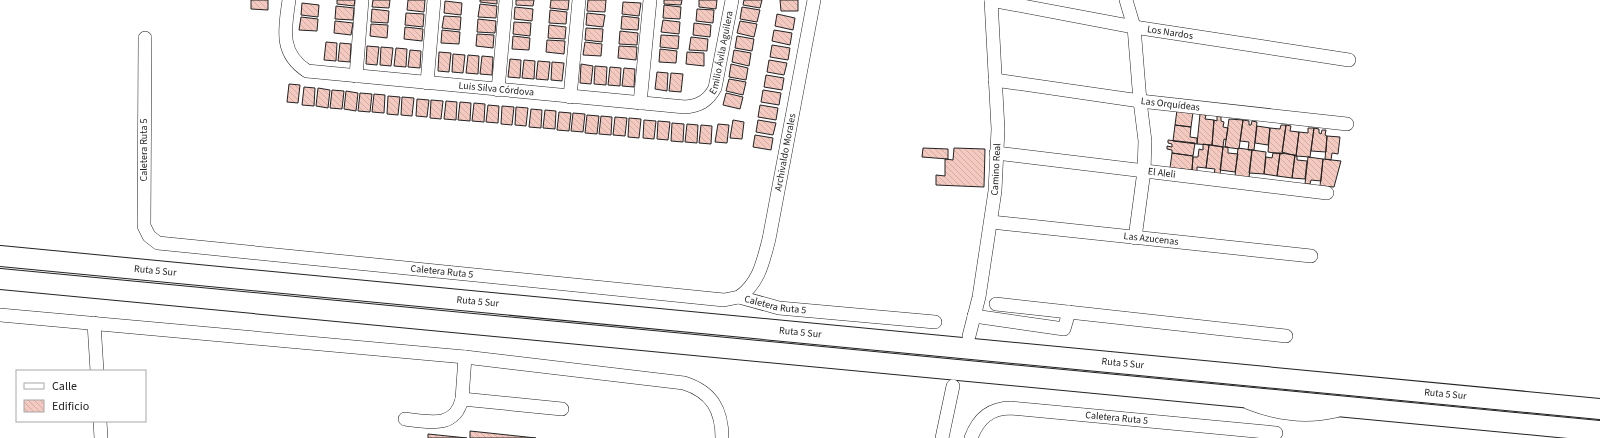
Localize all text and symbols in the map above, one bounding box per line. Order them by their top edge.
street label: Emilio Ávila Aguilera [706,10,737,97]
street label: Los Nardos [1146,22,1194,43]
street label: Luis Silva Córdova [458,78,535,100]
street label: Las Orquídeas [1140,94,1201,115]
street label: Archivaldo Morales [771,112,799,193]
street label: Caletera Ruta 5 [137,119,151,181]
street label: Camino Real [987,143,1004,197]
street label: El Aleli [1147,164,1176,182]
street label: Las Azucenas [1123,229,1179,249]
street label: Caletera Ruta 5 [410,261,474,282]
street label: Ruta 5 Sur [133,262,178,280]
street label: Caletera Ruta 5 [743,292,807,317]
street label: Ruta 5 Sur [456,293,500,311]
street label: Ruta 5 Sur [778,324,823,342]
street label: Ruta 5 Sur [1101,354,1145,372]
legend [16,370,146,422]
text: Calle [52,378,77,395]
street label: Ruta 5 Sur [1424,385,1468,403]
text: Edificio [52,398,89,415]
street label: Caletera Ruta 5 [1085,408,1149,428]

